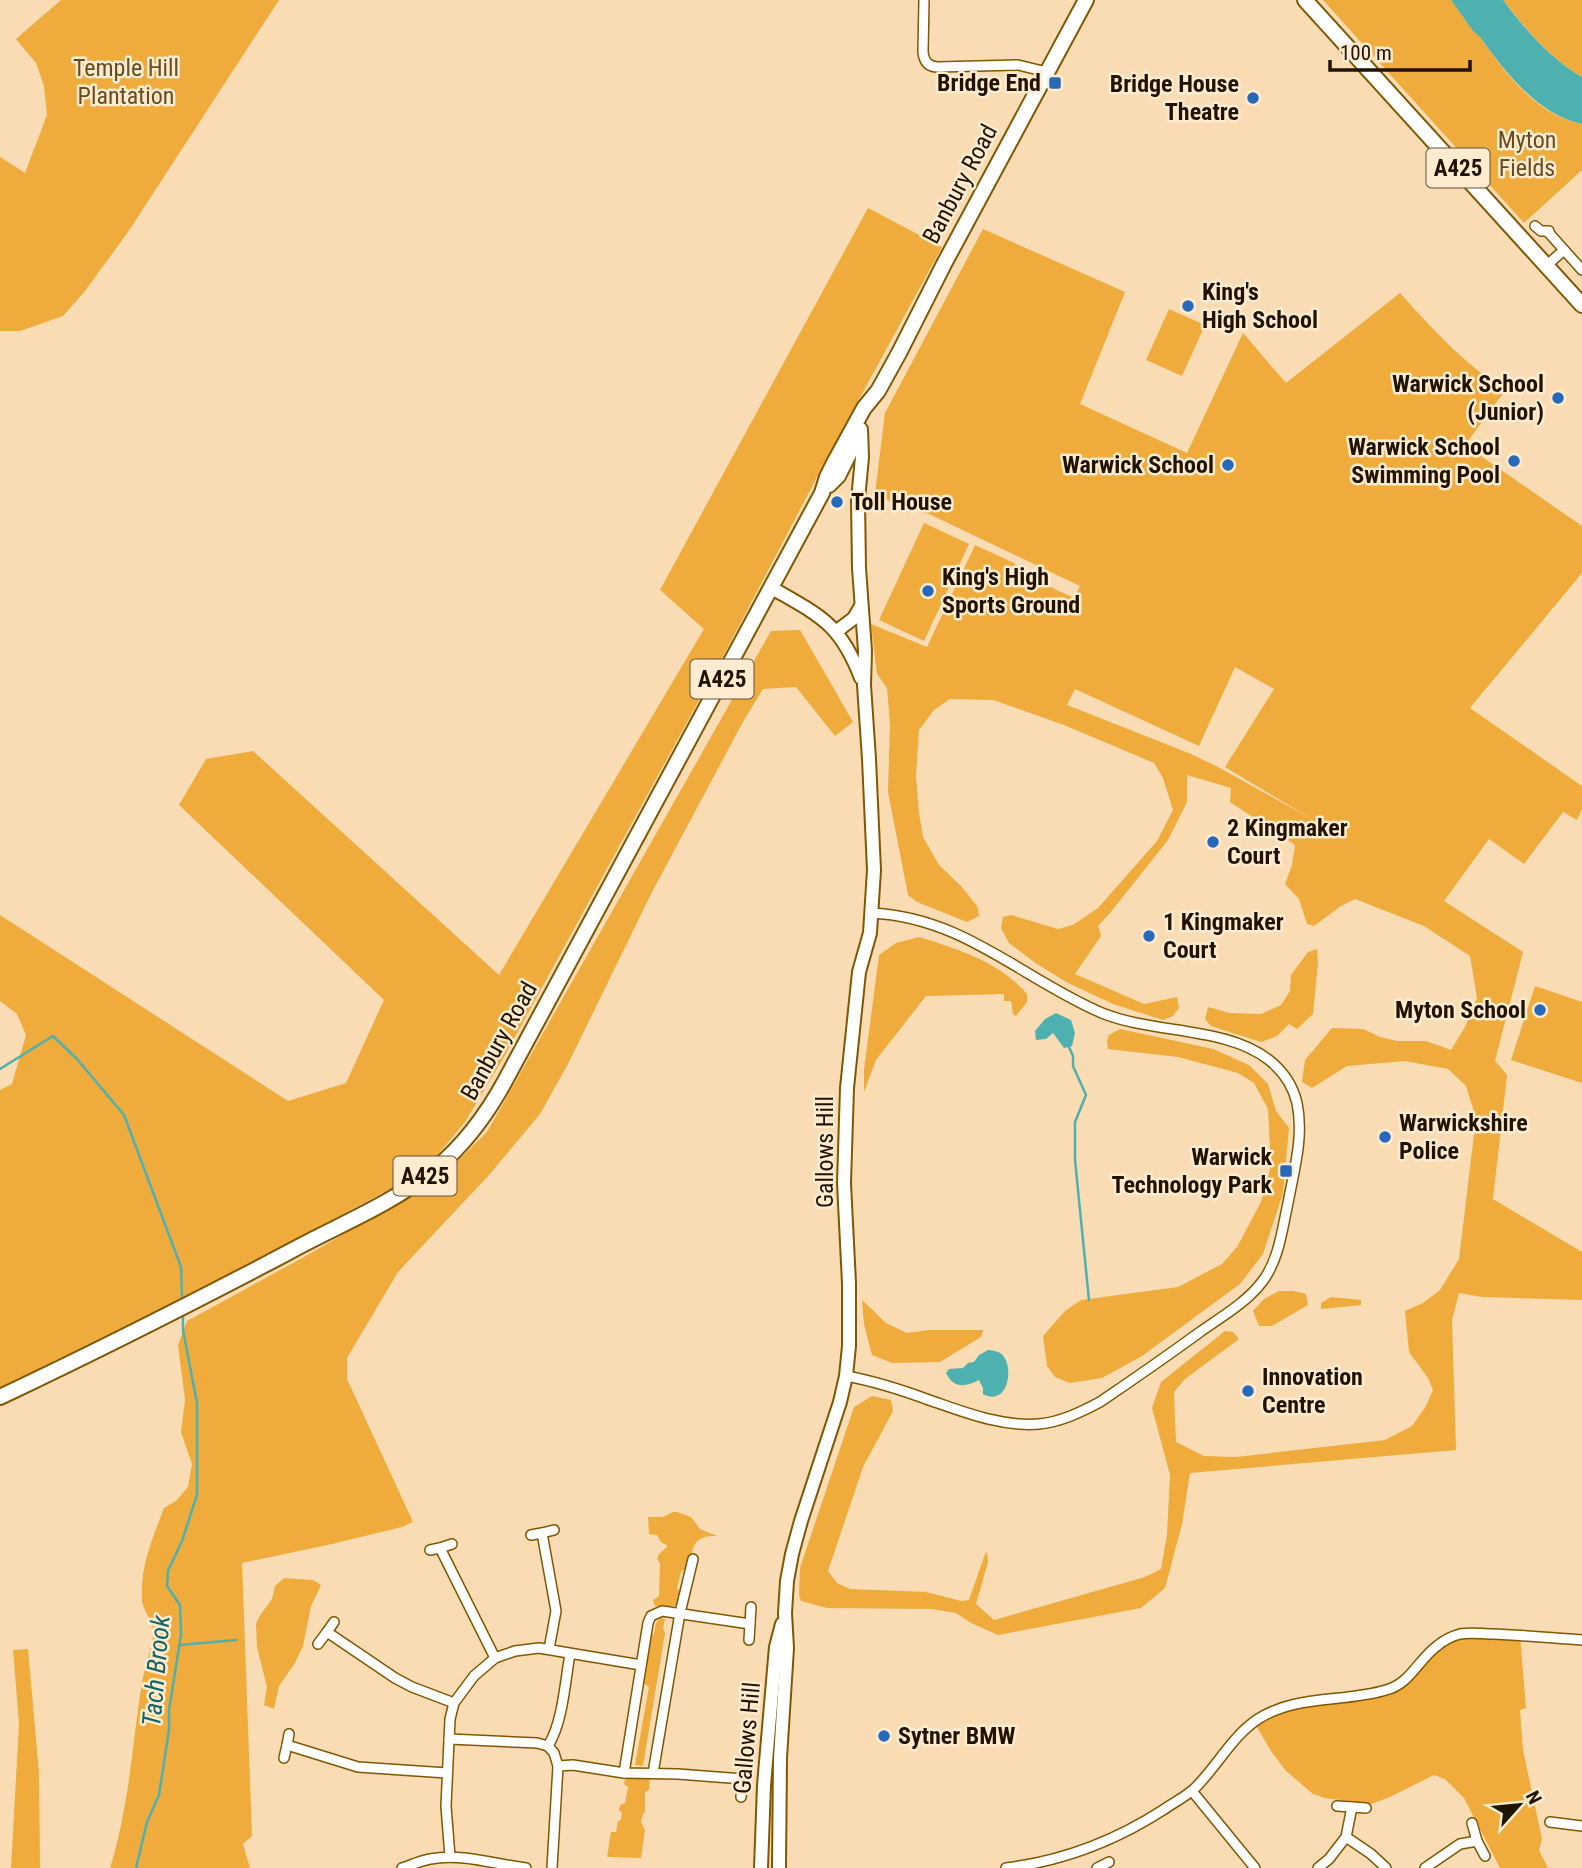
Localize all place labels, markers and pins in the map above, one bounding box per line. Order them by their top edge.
place label: Bridge End [937,69,1041,97]
place label: Bridge House Theatre [1110,70,1239,126]
marker: Bridge End [1047,75,1063,91]
marker: Bridge House Theatre [1245,90,1261,106]
place label: King's High School [1202,278,1318,334]
marker: King's High School [1180,298,1196,314]
place label: Warwick School (Junior) [1392,370,1544,426]
marker: Warwick School (Junior) [1550,390,1566,406]
place label: Warwick School Swimming Pool [1348,433,1500,489]
place label: Warwick School [1062,451,1214,479]
marker: Warwick School Swimming Pool [1506,453,1522,469]
marker: Warwick School [1220,457,1236,473]
place label: Toll House [851,488,952,516]
marker: Toll House [829,494,845,510]
place label: King's High Sports Ground [942,563,1080,619]
marker: King's High Sports Ground [920,583,936,599]
place label: 2 Kingmaker Court [1227,814,1348,870]
marker: 2 Kingmaker Court [1205,834,1221,850]
place label: 1 Kingmaker Court [1163,908,1284,964]
marker: 1 Kingmaker Court [1141,928,1157,944]
place label: Myton School [1395,996,1526,1024]
marker: Myton School [1532,1002,1548,1018]
place label: Warwickshire Police [1399,1109,1528,1165]
marker: Warwickshire Police [1377,1129,1393,1145]
place label: Warwick Technology Park [1111,1143,1273,1199]
marker: Warwick Technology Park [1278,1163,1294,1179]
place label: Innovation Centre [1262,1363,1363,1419]
marker: Innovation Centre [1240,1383,1256,1399]
place label: Sytner BMW [898,1722,1015,1750]
marker: Sytner BMW [876,1728,892,1744]

